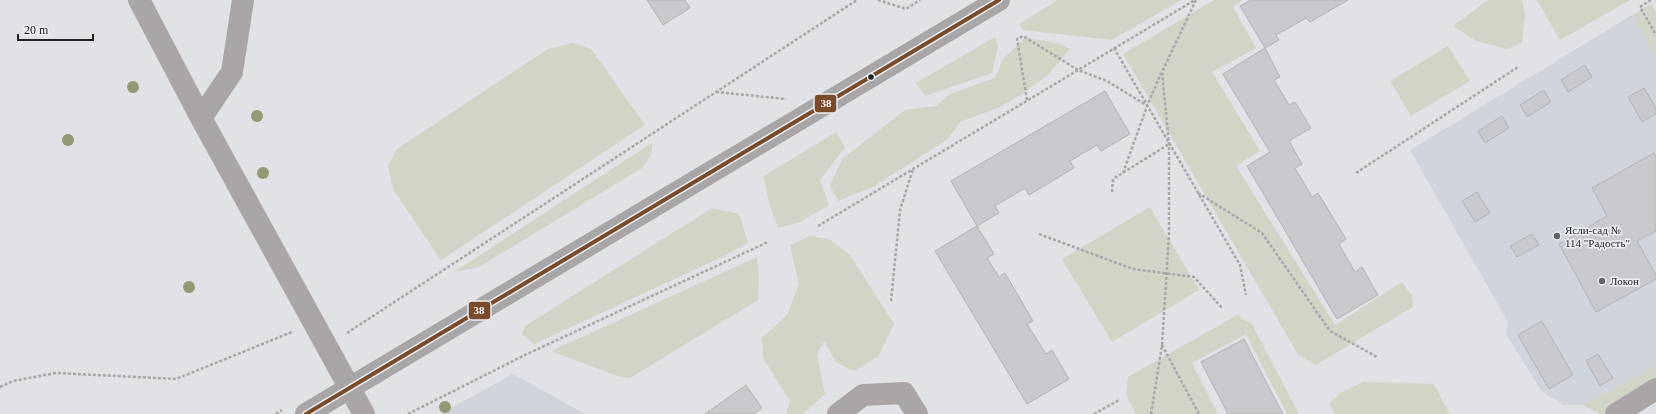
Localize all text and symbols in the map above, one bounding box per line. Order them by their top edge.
scale bar [18,16,93,42]
text: 20 m [24,23,49,37]
unlabelled marker [866,72,876,82]
line badge: 38 [814,94,837,113]
text: 38 [821,97,832,109]
place label: Ясли-сад № 114 "Радость" [1565,224,1630,249]
marker: Ясли-сад № 114 "Радость" [1552,231,1562,241]
place label: Локон [1610,275,1639,287]
marker: Локон [1597,276,1607,286]
line badge: 38 [468,301,491,320]
text: 38 [474,304,485,316]

